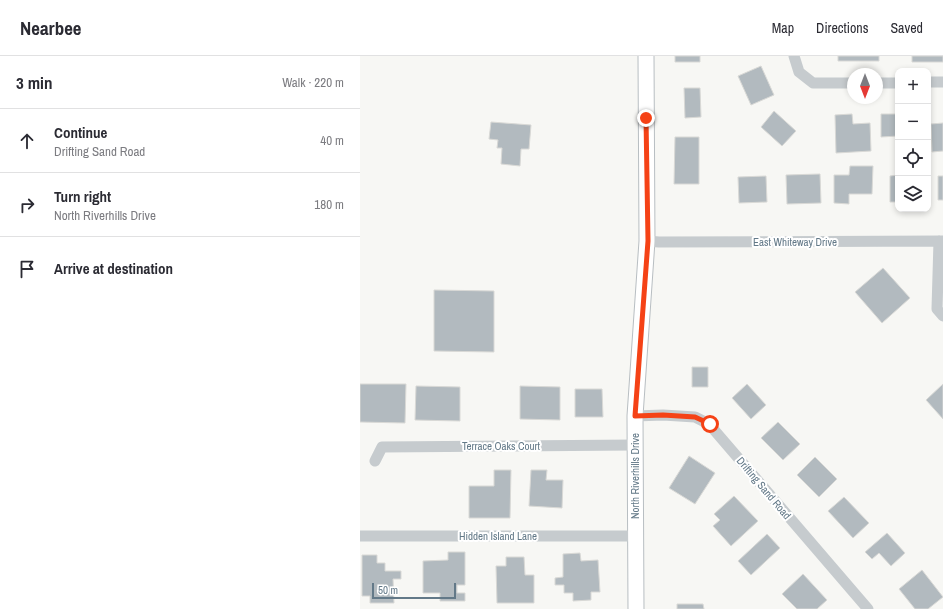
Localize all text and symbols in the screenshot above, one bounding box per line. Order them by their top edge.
text: Nearbee [20,15,81,41]
text: Map [772,19,794,37]
text: Directions [816,19,868,37]
text: Saved [890,19,923,37]
north arrow [847,68,883,104]
map controls [895,68,931,212]
button: + [895,68,931,104]
text: 3 min [16,71,52,94]
text: Walk · 220 m [282,74,344,91]
button: − [895,104,931,140]
route end [637,109,655,127]
text: Continue [54,122,107,143]
icon: ahead [16,130,38,152]
text: 40 m [320,132,344,149]
button: locate [895,140,931,176]
text: Drifting Sand Road [54,143,145,160]
button: layers [895,176,931,212]
text: Turn right [54,186,111,207]
icon: right [16,194,38,216]
text: 180 m [314,196,344,213]
text: North Riverhills Drive [54,207,156,224]
street label: East Whiteway Drive [753,235,837,249]
icon: arrive [16,258,38,280]
text: Arrive at destination [54,258,173,279]
route start [701,415,719,433]
street label: North Riverhills Drive [628,433,642,519]
street label: Terrace Oaks Court [462,439,541,453]
street label: Drifting Sand Road [734,454,794,522]
street label: Hidden Island Lane [459,529,537,543]
scale bar [372,581,456,600]
text: 50 m [378,583,398,597]

